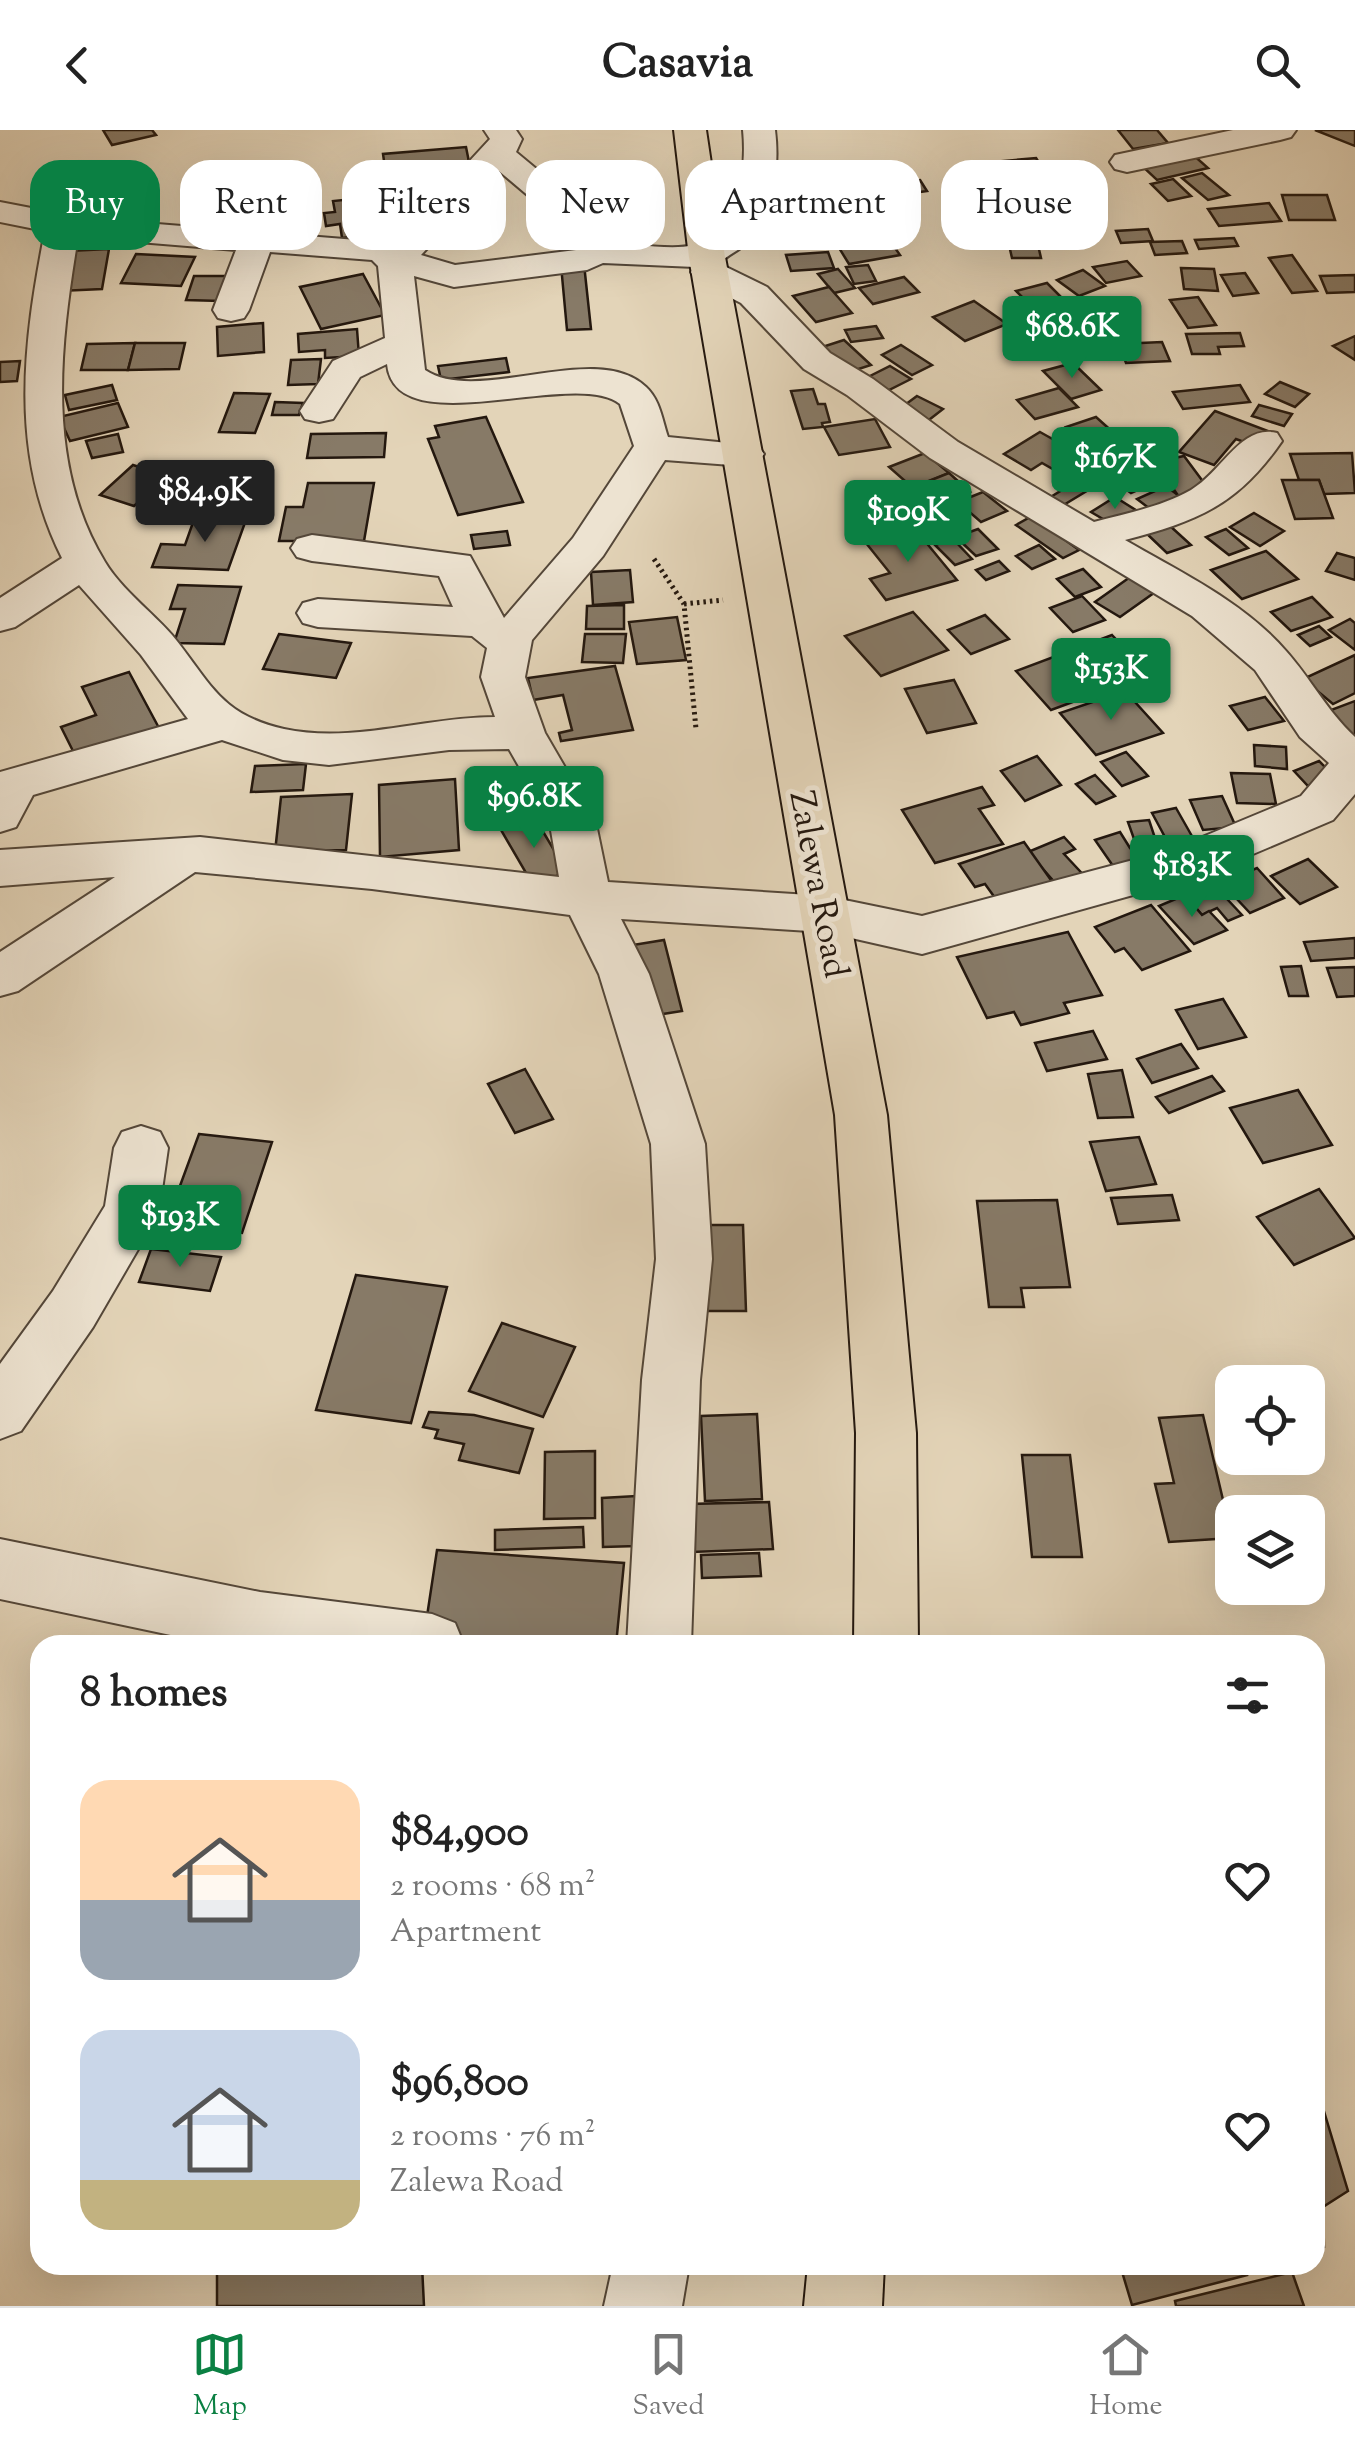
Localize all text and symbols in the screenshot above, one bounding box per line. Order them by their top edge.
text: Casavia [602,33,753,98]
icon: back [50,38,105,93]
icon: search [1250,38,1305,93]
chip: Buy [30,160,160,250]
chip: Rent [180,160,322,250]
chip: Filters [342,160,506,250]
chip: New [526,160,665,250]
chip: Apartment [685,160,921,250]
chip: House [941,160,1108,250]
pin: $68.6K [991,296,1153,381]
text: $68.6K [1024,305,1120,351]
pin: $167K [1045,427,1185,512]
text: $167K [1073,436,1157,482]
pin: $84.9K [124,460,286,545]
text: $84.9K [157,469,253,515]
pin: $109K [838,480,978,565]
text: $109K [866,489,950,535]
pin: $153K [1041,638,1181,723]
text: $153K [1074,647,1148,693]
pin: $96.8K [453,766,615,851]
text: $96.8K [486,775,582,821]
street label: Zalewa Road [773,787,860,983]
pin: $183K [1122,835,1262,920]
text: $183K [1152,844,1232,890]
pin: $193K [110,1185,250,1270]
text: $193K [140,1194,220,1240]
map controls [1215,1365,1325,1605]
button: locate [1215,1365,1325,1475]
button: layers [1215,1495,1325,1605]
text: 8 homes [80,1665,228,1725]
icon: filters [1220,1668,1275,1723]
text: $84,900 [390,1804,529,1864]
icon: home [160,1820,280,1940]
icon: heart [1220,1853,1275,1908]
text: 2 rooms · 68 m² [390,1864,596,1910]
text: Apartment [390,1910,541,1956]
text: $96,800 [390,2054,529,2114]
icon: home [160,2070,280,2190]
icon: heart [1220,2103,1275,2158]
text: 2 rooms · 76 m² [390,2114,596,2160]
text: Zalewa Road [390,2160,563,2206]
tab: Map [192,2327,247,2427]
tab: Saved [632,2327,704,2427]
tab: Home [1089,2327,1163,2427]

